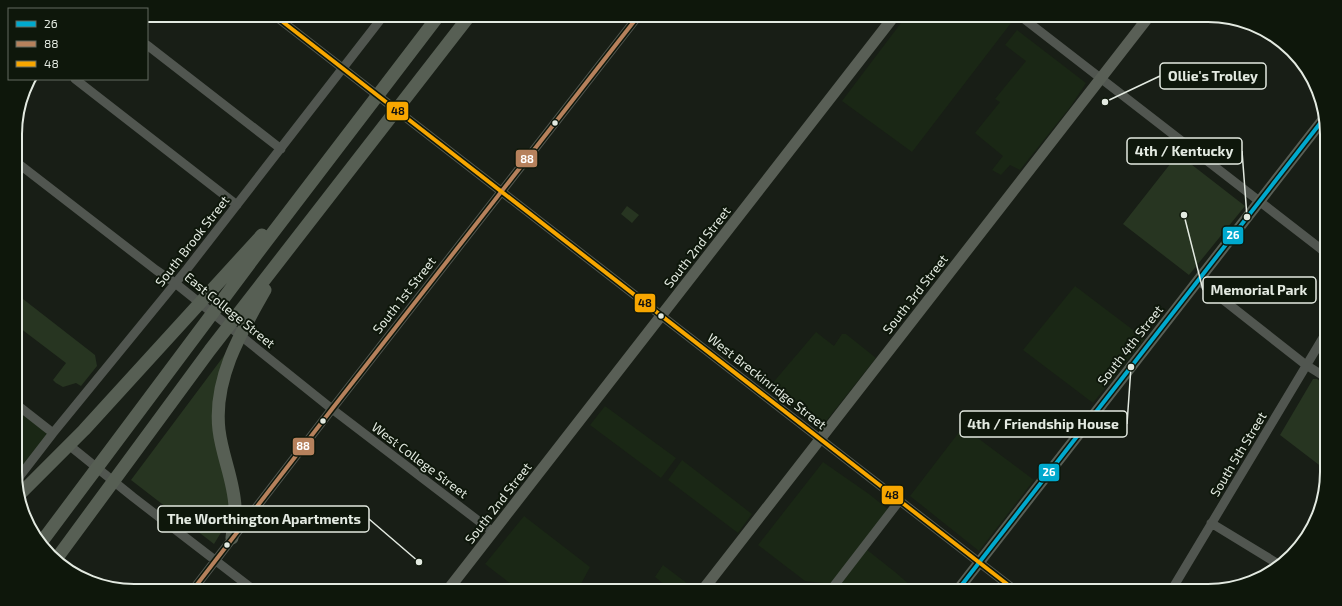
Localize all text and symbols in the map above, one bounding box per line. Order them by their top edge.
legend [8,8,148,80]
text: 26 [44,16,58,30]
text: 88 [44,36,59,50]
text: 48 [44,56,59,70]
callout: Ollie's Trolley [1160,63,1266,89]
text: Ollie's Trolley [1168,67,1258,84]
line badge: 48 [386,101,409,121]
text: 48 [391,104,405,117]
unlabelled marker [550,118,560,128]
callout: 4th / Kentucky [1127,138,1242,164]
text: 4th / Kentucky [1135,142,1233,159]
line badge: 88 [515,149,538,168]
text: 88 [520,152,534,165]
street label: South Brook Street [152,192,232,290]
street label: South 2nd Street [660,203,734,291]
line badge: 26 [1222,226,1244,245]
text: 26 [1227,228,1240,241]
street label: South 3rd Street [879,251,951,337]
street label: South 1st Street [369,253,439,337]
street label: East College Street [182,269,278,351]
callout: Memorial Park [1203,277,1316,303]
text: Memorial Park [1211,281,1308,298]
line badge: 48 [634,293,656,313]
text: 48 [638,296,652,309]
street label: South 4th Street [1094,302,1166,388]
unlabelled marker [656,311,666,321]
street label: West Breckinridge Street [704,330,830,432]
street label: South 5th Street [1206,409,1270,499]
callout: 4th / Friendship House [960,411,1127,437]
text: 4th / Friendship House [967,415,1119,432]
unlabelled marker [318,416,328,426]
street label: West College Street [369,419,471,501]
line badge: 88 [292,437,315,456]
text: 88 [296,439,310,452]
street label: South 2nd Street [461,459,535,547]
line badge: 26 [1038,463,1060,482]
text: 26 [1043,465,1056,478]
line badge: 48 [881,485,904,505]
text: 48 [885,488,899,501]
callout: The Worthington Apartments [158,506,369,532]
text: The Worthington Apartments [167,510,361,527]
unlabelled marker [222,540,232,550]

